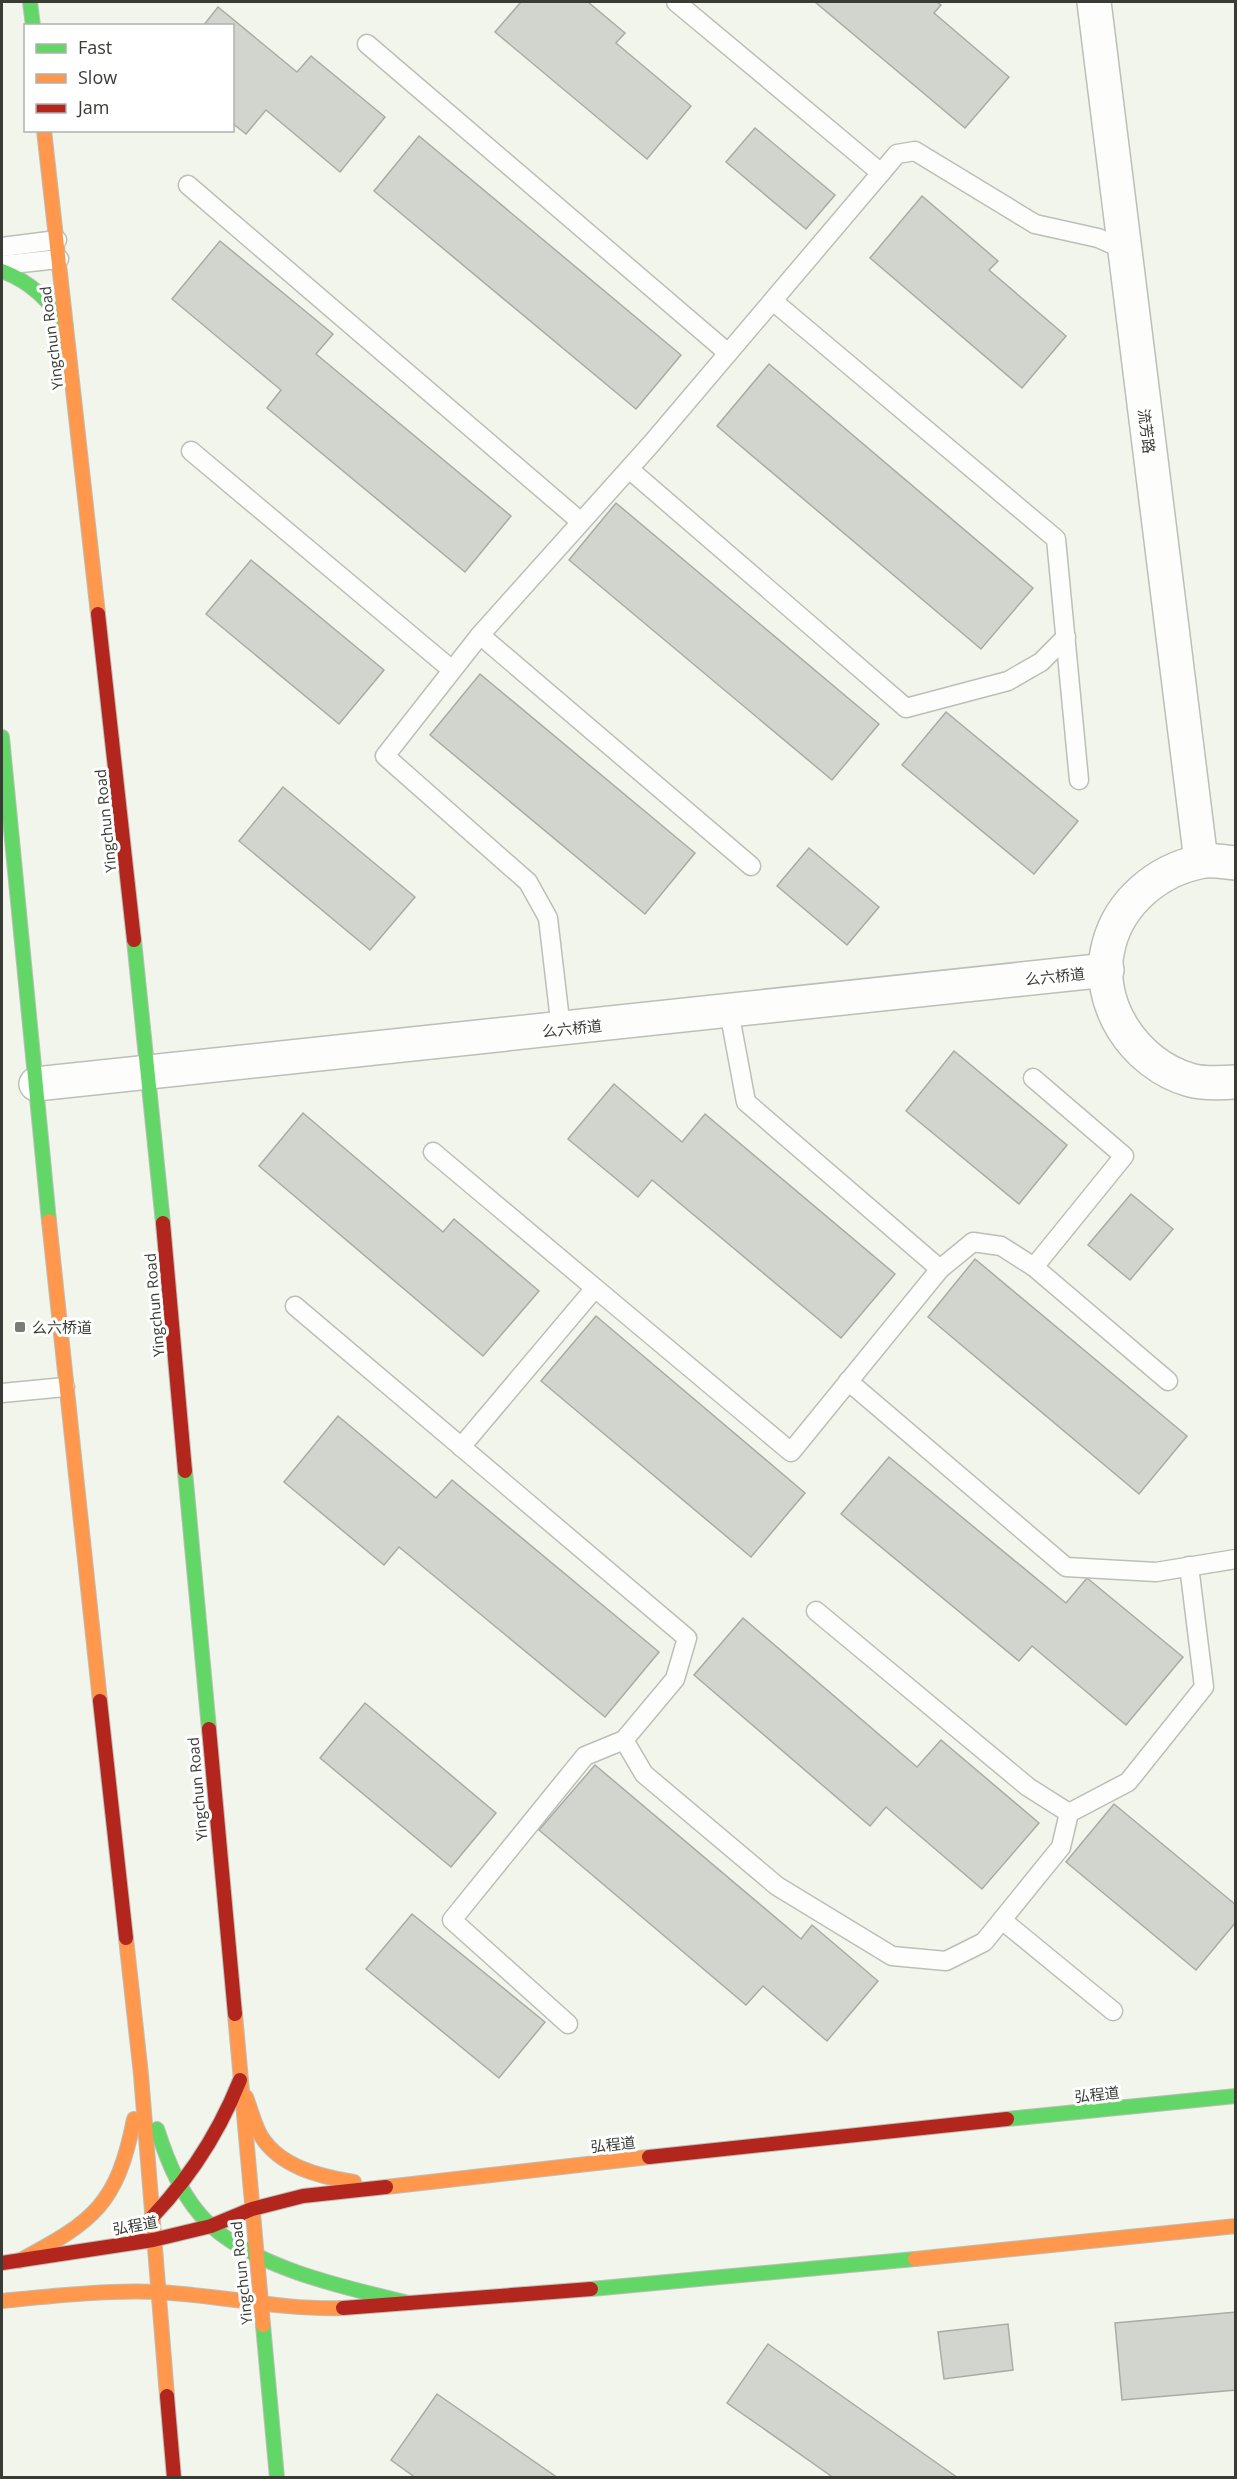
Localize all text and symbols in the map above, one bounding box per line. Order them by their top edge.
legend [24,24,234,132]
text: Fast [78,35,112,59]
text: Slow [78,65,117,89]
text: Jam [76,95,110,119]
street label: Yingchun Road [35,285,67,391]
street label: 流芳路 [1134,407,1160,455]
street label: Yingchun Road [90,768,120,874]
street label: 么六桥道 [1024,963,1086,989]
street label: 么六桥道 [541,1015,603,1041]
street label: Yingchun Road [140,1252,168,1358]
place label: 么六桥道 [32,1317,92,1337]
marker: 么六桥道 [13,1320,27,1334]
street label: Yingchun Road [183,1736,211,1842]
street label: 弘程道 [1074,2082,1120,2106]
street label: 弘程道 [590,2132,636,2156]
street label: 弘程道 [111,2211,159,2239]
street label: Yingchun Road [226,2220,256,2326]

